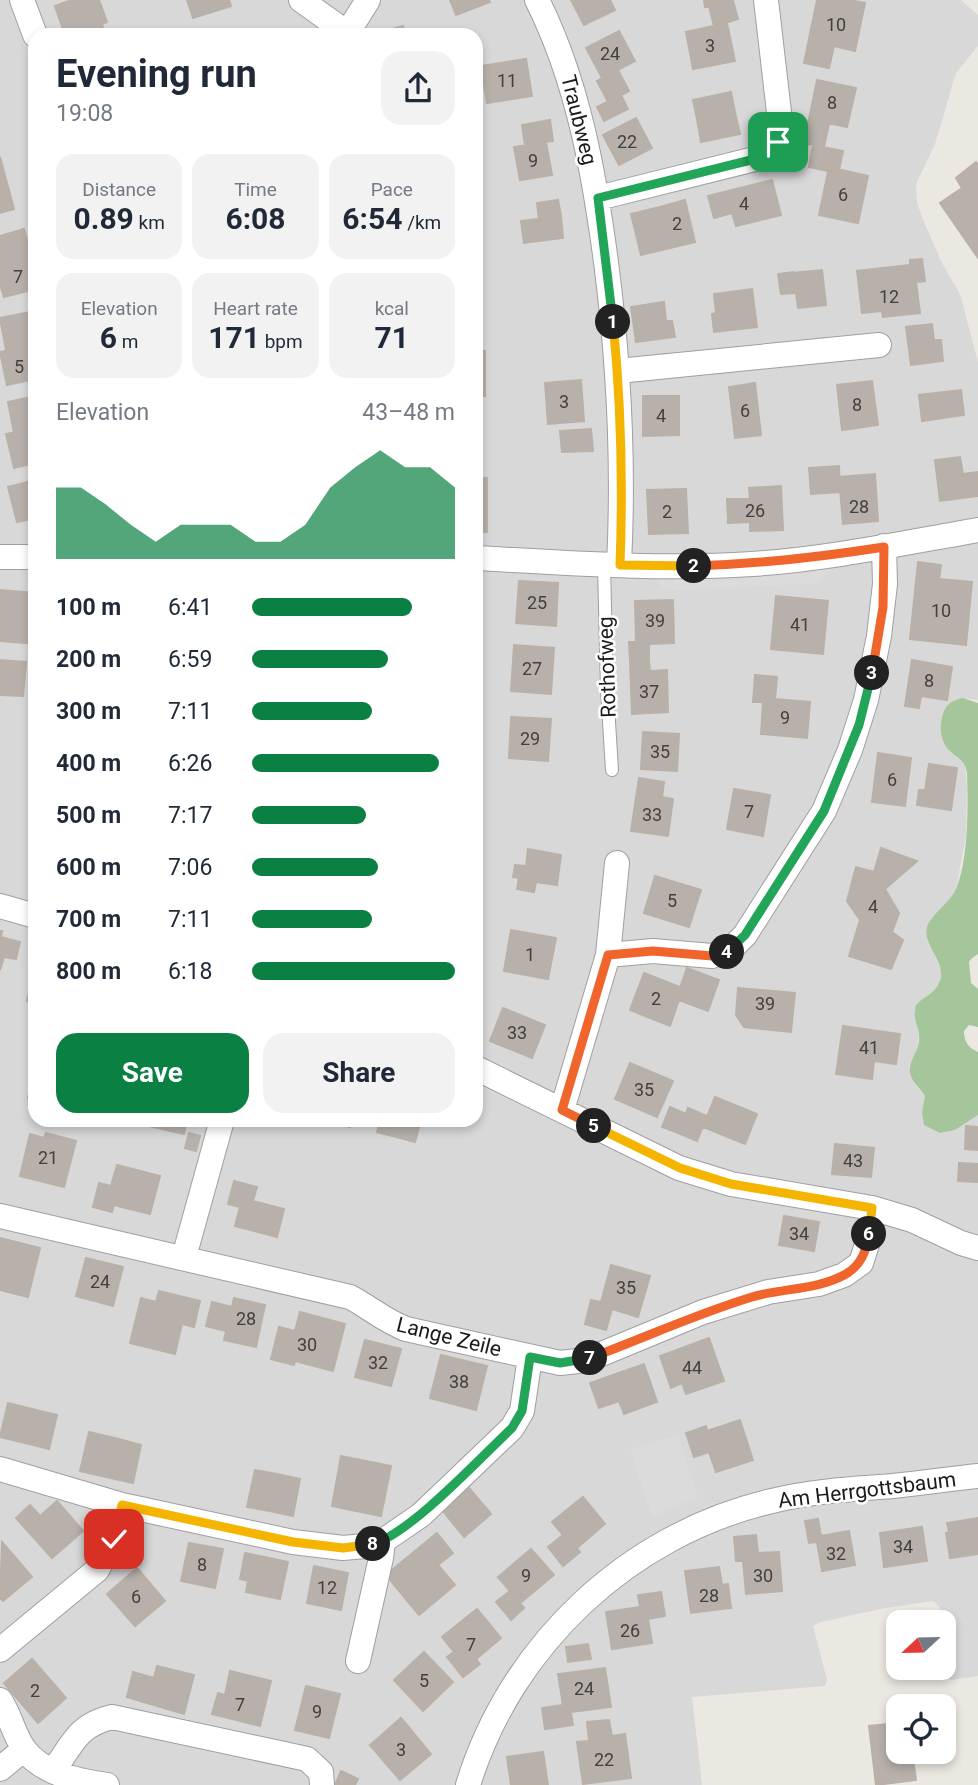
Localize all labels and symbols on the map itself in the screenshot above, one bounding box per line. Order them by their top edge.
house number: 10 [826,14,846,35]
house number: 3 [705,35,715,56]
house number: 24 [600,43,620,64]
house number: 11 [497,70,517,91]
street label: Traubweg [556,72,602,168]
house number: 8 [827,92,837,113]
pin [748,112,808,172]
house number: 22 [617,131,637,152]
house number: 9 [528,150,538,171]
house number: 6 [838,184,848,205]
house number: 4 [739,193,749,214]
house number: 2 [672,213,682,234]
house number: 7 [13,266,23,287]
house number: 12 [879,286,899,307]
pin: 1 [596,304,630,340]
house number: 5 [14,356,24,377]
house number: 3 [559,391,569,412]
house number: 8 [852,394,862,415]
house number: 6 [740,400,750,421]
house number: 4 [656,405,666,426]
house number: 28 [849,496,869,517]
house number: 26 [745,500,765,521]
house number: 2 [662,501,672,522]
pin: 2 [676,548,712,584]
house number: 25 [527,592,547,613]
house number: 10 [931,600,951,621]
house number: 39 [645,610,665,631]
house number: 41 [790,614,810,635]
street label: Rothofweg [593,616,621,718]
pin: 3 [854,656,890,690]
house number: 27 [522,658,542,679]
house number: 8 [924,670,934,691]
house number: 37 [639,681,659,702]
house number: 9 [780,707,790,728]
house number: 29 [520,728,540,749]
house number: 35 [650,741,670,762]
house number: 6 [887,769,897,790]
house number: 7 [744,801,754,822]
house number: 33 [642,804,662,825]
house number: 5 [667,890,677,911]
house number: 4 [868,896,878,917]
pin: 4 [710,934,744,970]
house number: 1 [525,944,535,965]
house number: 2 [651,988,661,1009]
house number: 39 [755,993,775,1014]
house number: 33 [507,1022,527,1043]
house number: 41 [859,1037,879,1058]
house number: 35 [634,1079,654,1100]
pin: 5 [576,1108,612,1144]
house number: 21 [38,1147,58,1168]
house number: 43 [843,1150,863,1171]
pin: 6 [852,1216,886,1252]
house number: 34 [789,1223,809,1244]
house number: 24 [90,1271,110,1292]
house number: 35 [616,1277,636,1298]
house number: 28 [236,1308,256,1329]
street label: Lange Zeile [394,1312,504,1362]
house number: 30 [297,1334,317,1355]
pin: 7 [572,1340,608,1376]
house number: 32 [368,1352,388,1373]
house number: 44 [682,1357,702,1378]
house number: 38 [449,1371,469,1392]
street label: Am Herrgottsbaum [777,1467,957,1513]
pin [84,1509,144,1569]
pin: 8 [356,1526,390,1562]
house number: 34 [893,1536,913,1557]
house number: 32 [826,1543,846,1564]
house number: 8 [197,1554,207,1575]
house number: 9 [521,1565,531,1586]
house number: 30 [753,1565,773,1586]
house number: 12 [317,1577,337,1598]
house number: 28 [699,1585,719,1606]
house number: 6 [131,1586,141,1607]
north arrow [886,1610,956,1680]
house number: 26 [620,1620,640,1641]
house number: 7 [466,1634,476,1655]
house number: 5 [419,1670,429,1691]
house number: 24 [574,1678,594,1699]
house number: 2 [30,1680,40,1701]
house number: 7 [235,1694,245,1715]
house number: 9 [312,1701,322,1722]
house number: 3 [396,1739,406,1760]
house number: 22 [594,1749,614,1770]

